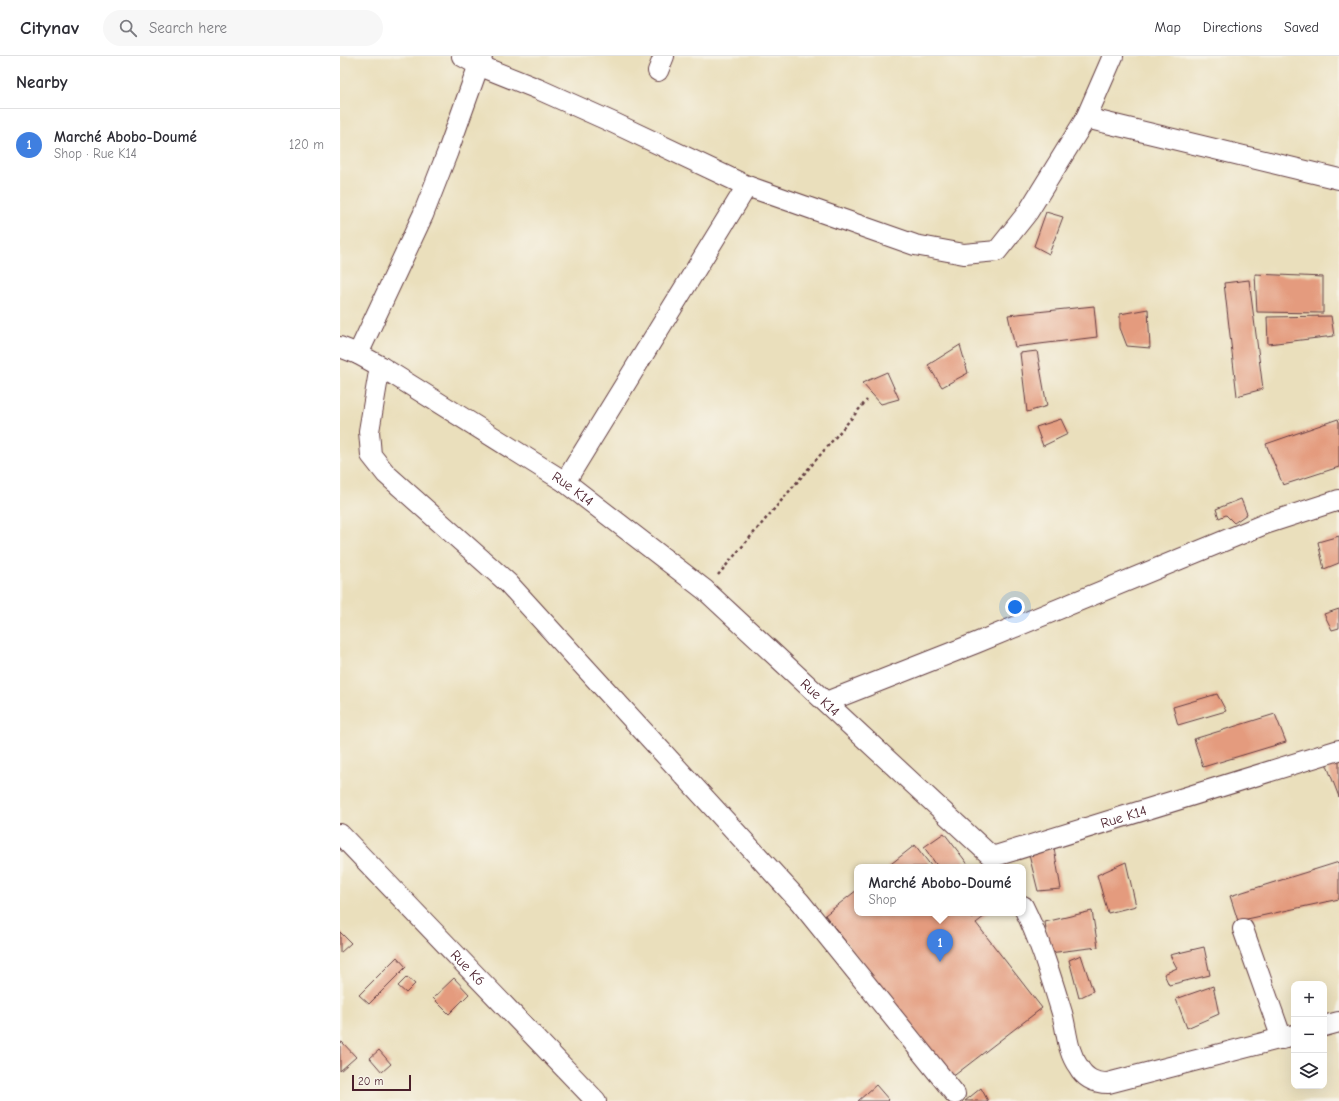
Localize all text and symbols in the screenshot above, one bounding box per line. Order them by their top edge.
search box [103,10,383,46]
text: Citynav [20,17,79,39]
icon: search [117,17,139,39]
text: Search here [149,19,227,37]
text: Map [1154,19,1181,36]
text: Directions [1203,19,1262,36]
text: Saved [1284,19,1319,36]
text: Nearby [16,73,67,92]
text: Marché Abobo-Doumé [54,128,197,146]
text: 1 [26,137,32,152]
text: 120 m [289,137,324,152]
text: Shop · Rue K14 [54,146,137,161]
street label: Rue K14 [549,468,597,510]
your location [1005,597,1025,617]
street label: Rue K14 [797,675,844,720]
street label: Rue K14 [1098,801,1149,832]
popup [854,864,1026,916]
text: Marché Abobo-Doumé [869,874,1011,892]
text: Shop [869,892,897,907]
pin: 1 [927,929,953,962]
street label: Rue K6 [447,946,489,989]
map controls [1291,981,1327,1089]
button: + [1291,981,1327,1017]
button: − [1291,1017,1327,1053]
button: layers [1291,1053,1327,1089]
scale bar [352,1073,411,1092]
text: 20 m [358,1075,383,1088]

